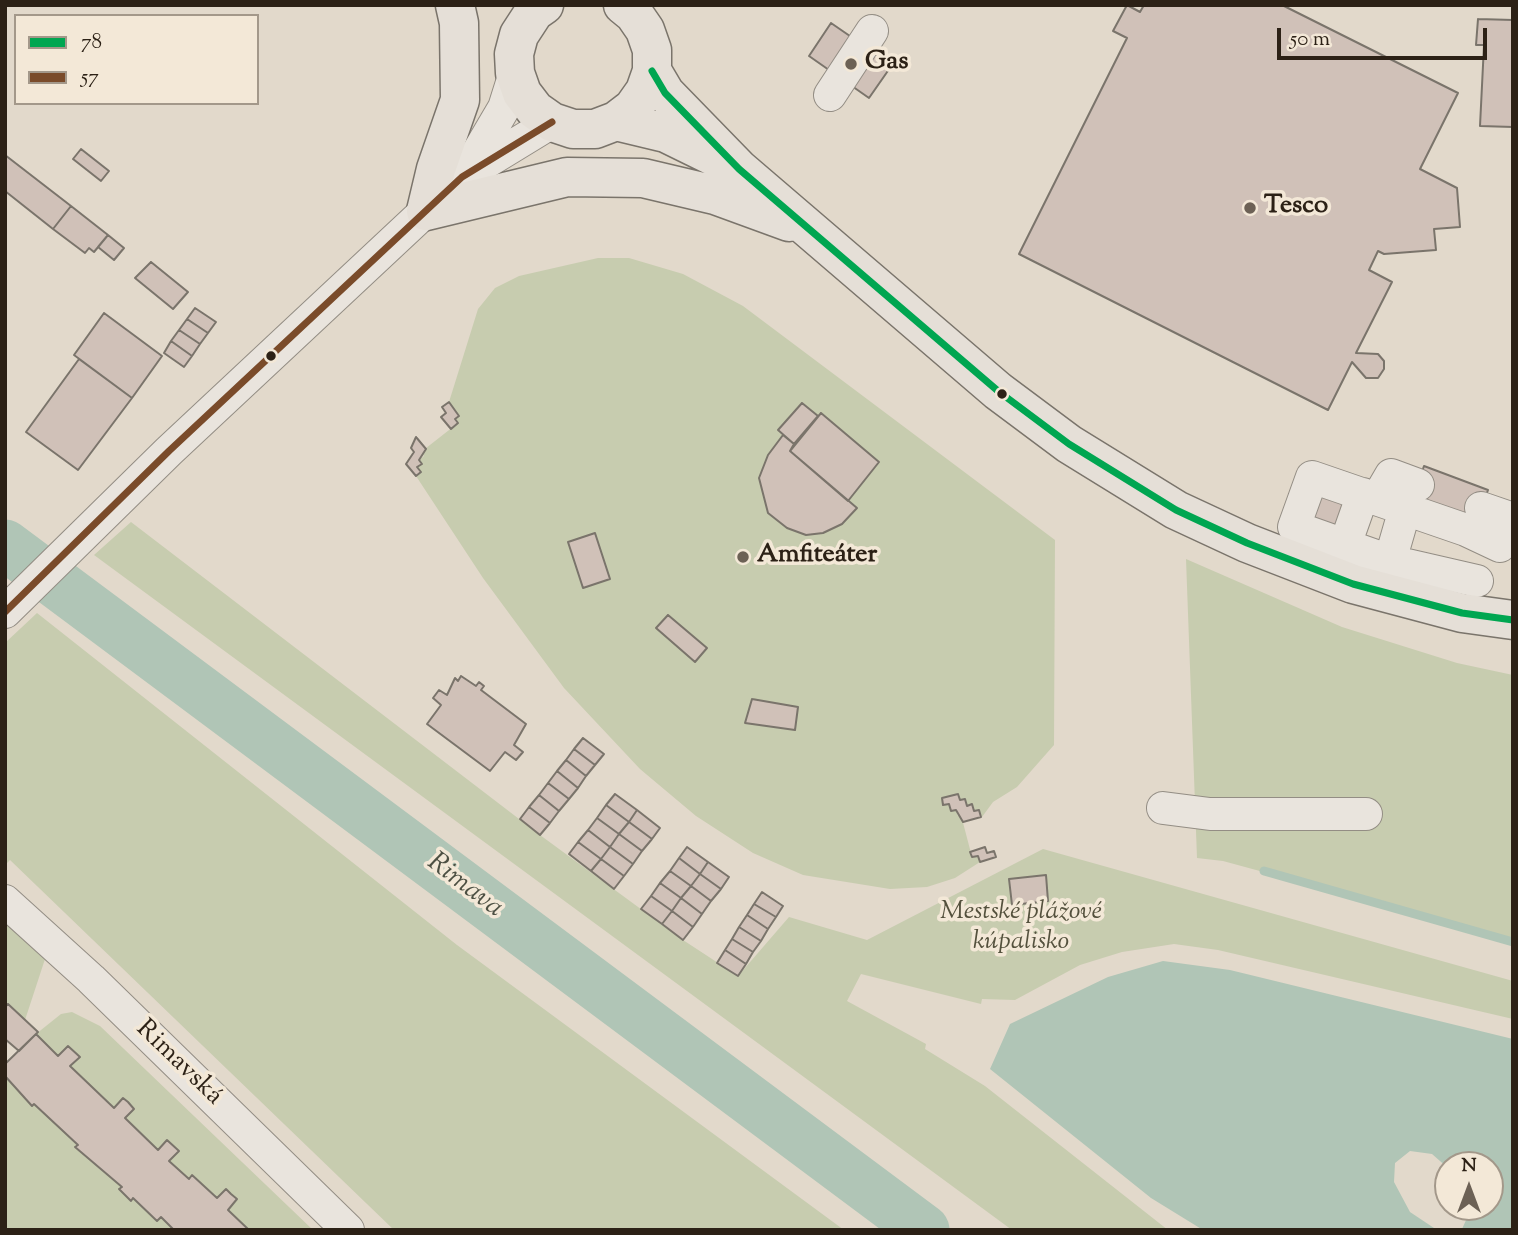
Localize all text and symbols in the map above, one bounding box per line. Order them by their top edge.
legend [14,14,259,105]
scale bar [1280,14,1490,58]
text: 50 m [1290,25,1330,55]
text: 78 [81,28,102,58]
place label: Gas [865,48,908,80]
marker: Gas [843,56,859,72]
text: 57 [81,63,99,93]
place label: Tesco [1264,192,1328,224]
marker: Tesco [1242,200,1258,216]
unlabelled marker [264,349,278,363]
unlabelled marker [995,387,1009,401]
place label: Amfiteáter [757,541,877,573]
marker: Amfiteáter [735,549,751,565]
water label: Rimava [419,847,509,927]
park label: Mestské plážové kúpalisko [940,898,1102,960]
street label: Rimavská [128,1015,228,1113]
north arrow [1434,1151,1504,1221]
text: N [1461,1153,1477,1180]

